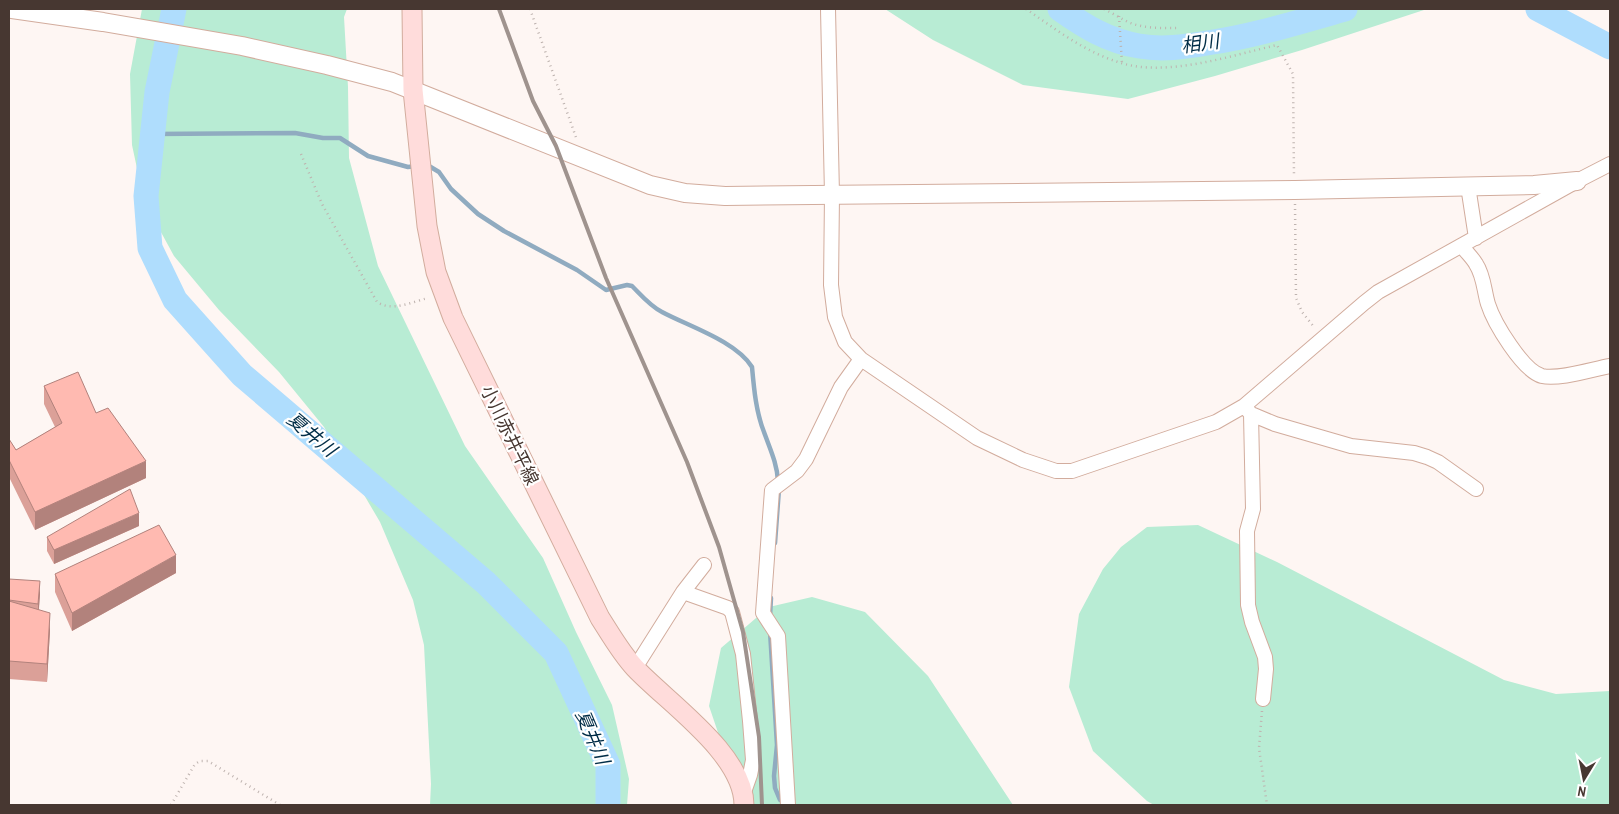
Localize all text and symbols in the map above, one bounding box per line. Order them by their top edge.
water label: 相川 [1179,27,1223,59]
street label: 小川赤井平線 [475,381,545,489]
water label: 夏井川 [282,406,344,464]
water label: 夏井川 [570,706,617,770]
north arrow [1559,754,1609,804]
text: N [1576,782,1587,801]

